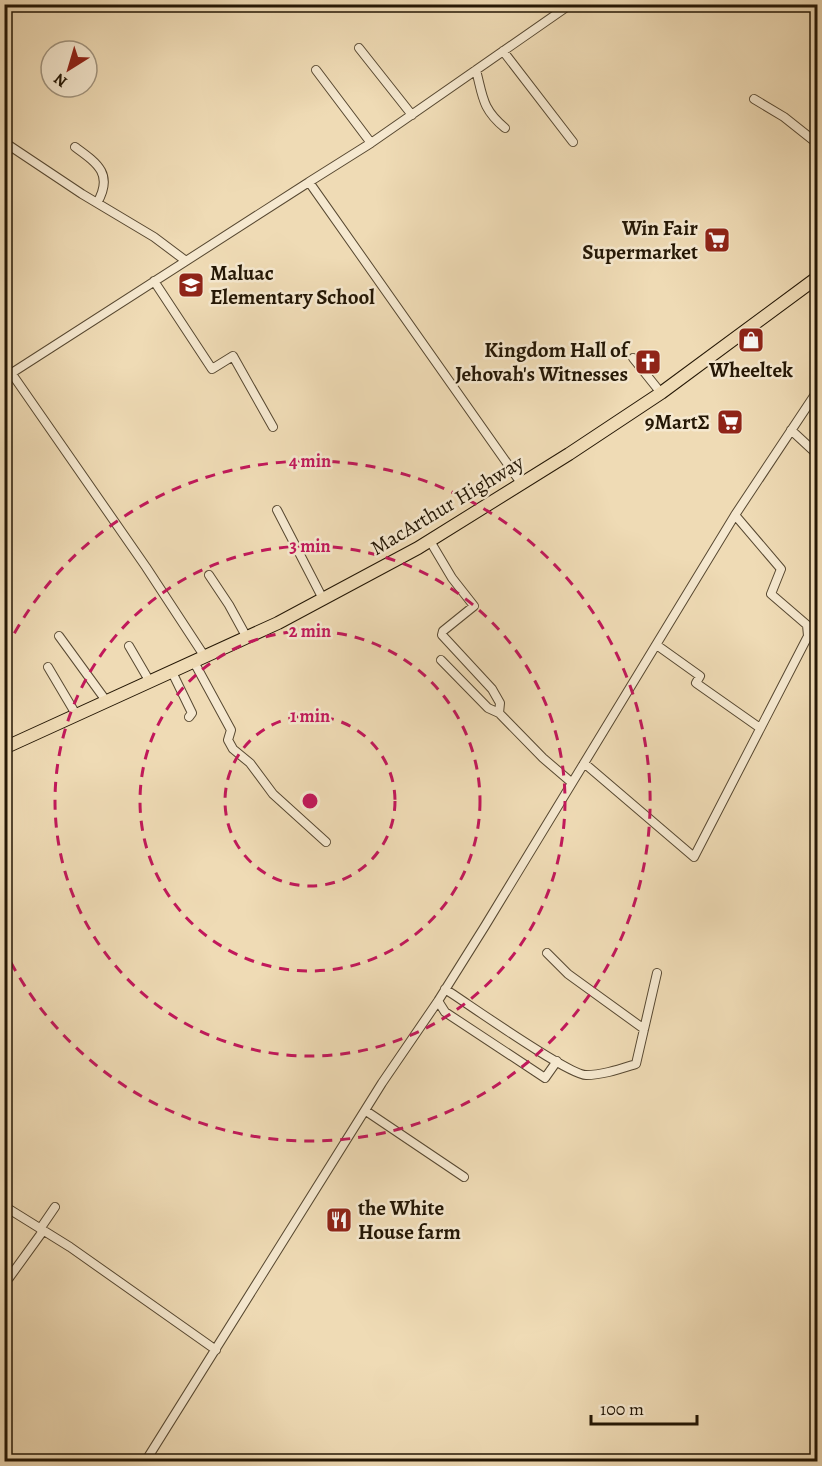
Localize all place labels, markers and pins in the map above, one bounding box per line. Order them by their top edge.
place label: Win Fair Supermarket [582,214,698,266]
supermarket icon: Win Fair Supermarket [702,225,732,255]
place label: Maluac Elementary School [210,259,375,311]
school or university icon: Maluac Elementary School [176,270,206,300]
shop icon: Wheeltek [736,325,766,355]
place label: Kingdom Hall of Jehovah's Witnesses [455,336,631,388]
church icon: Kingdom Hall of Jehovah's Witnesses [633,347,663,377]
place label: Wheeltek [708,356,793,384]
supermarket icon: 9Mart∑ [715,407,745,437]
place label: 9Mart∑ [645,408,710,436]
centre of rings [300,791,320,811]
place label: the White House farm [358,1194,461,1246]
restaurant icon: the White House farm [324,1205,354,1235]

